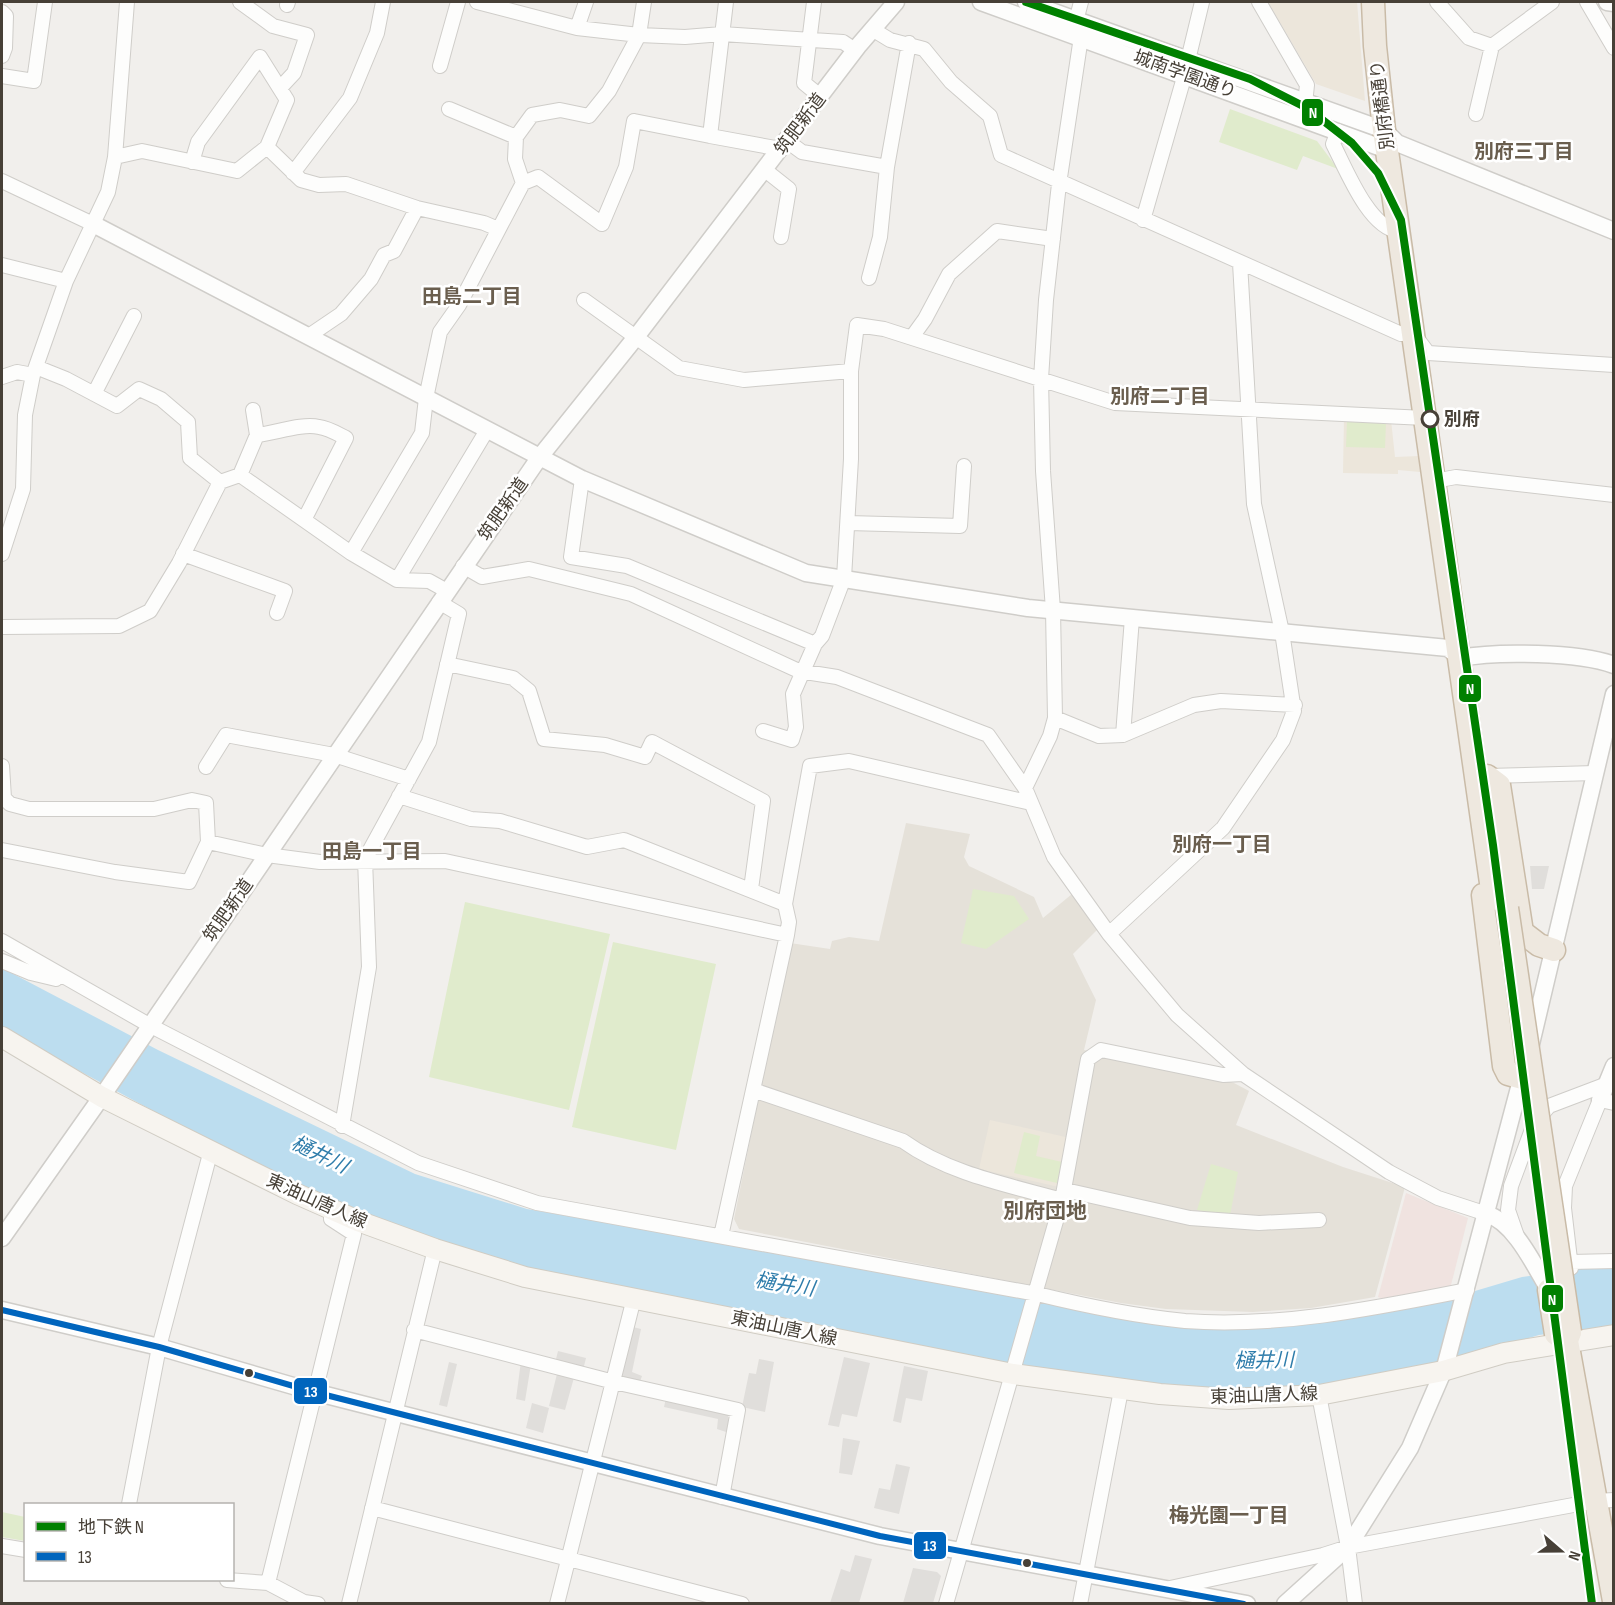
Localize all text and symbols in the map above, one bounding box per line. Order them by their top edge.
street label: 城南学園通り [1130,46,1239,103]
street label: 別府橋通り [1367,59,1398,151]
street label: 筑肥新道 [770,89,830,159]
line badge: N [1301,98,1324,127]
text: N [1309,104,1317,123]
district label: 別府三丁目 [1474,140,1574,164]
district label: 田島二丁目 [422,285,522,309]
district label: 別府二丁目 [1110,385,1210,409]
place label: 別府 [1444,409,1480,430]
marker: 別府 [1421,410,1439,428]
street label: 筑肥新道 [474,474,533,545]
line badge: N [1458,674,1482,703]
text: N [1466,680,1474,699]
district label: 別府一丁目 [1172,833,1272,857]
district label: 田島一丁目 [322,840,422,864]
street label: 筑肥新道 [199,875,258,946]
water label: 樋井川 [287,1131,354,1180]
street label: 東油山唐人線 [263,1170,370,1233]
district label: 別府団地 [1003,1199,1087,1224]
water label: 樋井川 [753,1268,818,1302]
line badge: N [1541,1284,1564,1313]
text: N [1548,1291,1556,1310]
street label: 東油山唐人線 [729,1307,839,1350]
water label: 樋井川 [1234,1348,1296,1374]
unlabelled marker [243,1367,255,1379]
line badge: 13 [293,1377,328,1405]
text: 13 [304,1383,318,1402]
street label: 東油山唐人線 [1210,1383,1318,1408]
legend [24,1503,234,1581]
district label: 梅光園一丁目 [1169,1504,1289,1528]
text: 地下鉄 N [78,1517,144,1538]
north arrow [1531,1521,1591,1581]
line badge: 13 [913,1531,947,1560]
text: 13 [923,1537,937,1556]
text: 13 [78,1547,92,1568]
text: N [1563,1548,1584,1563]
unlabelled marker [1021,1557,1033,1569]

